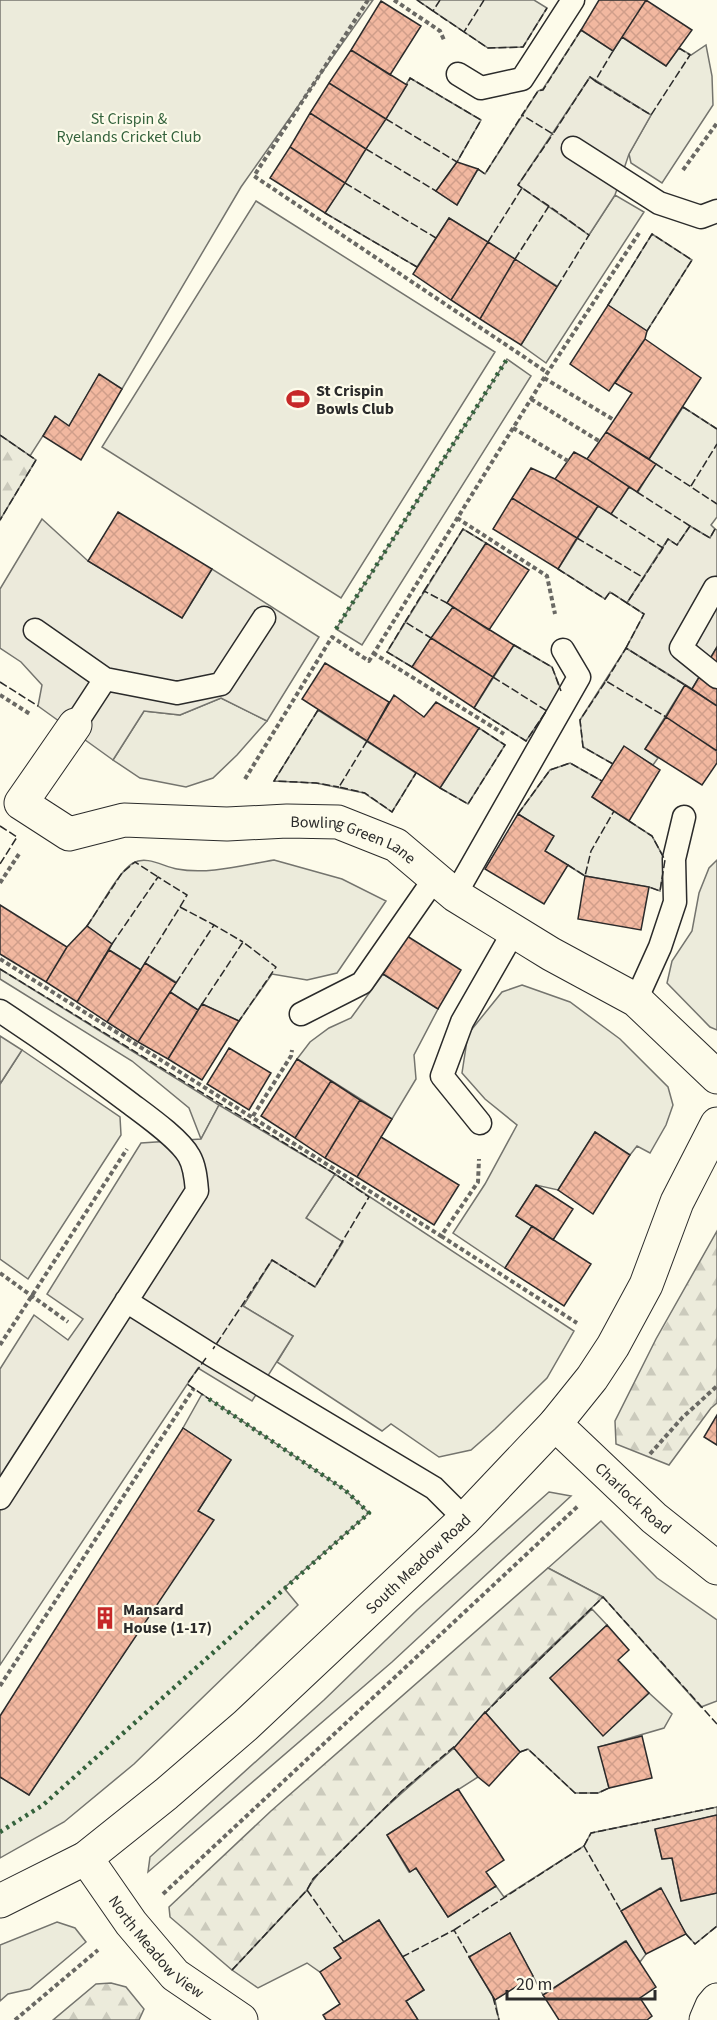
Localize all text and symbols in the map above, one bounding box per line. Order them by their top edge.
park label: St Crispin & Ryelands Cricket Club [57,108,202,148]
place label: St Crispin Bowls Club [316,380,394,420]
sports icon: St Crispin Bowls Club [285,386,311,412]
street label: Bowling Green Lane [290,811,420,869]
street label: Charlock Road [590,1458,676,1540]
street label: South Meadow Road [361,1509,476,1619]
place label: Mansard House (1-17) [123,1599,212,1639]
building icon: Mansard House (1-17) [92,1605,118,1631]
street label: North Meadow View [103,1891,209,2004]
scale bar [507,1963,656,2001]
text: 20 m [516,1972,552,1997]

